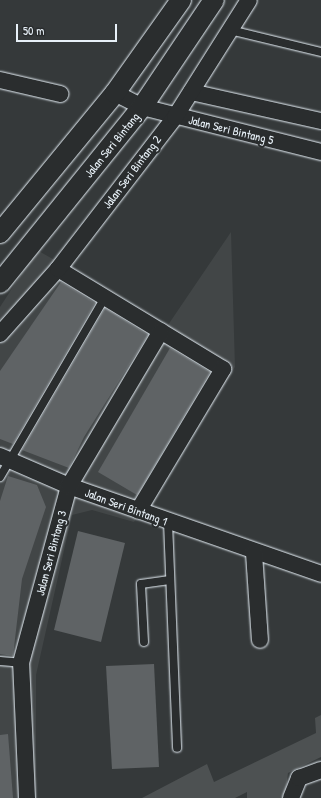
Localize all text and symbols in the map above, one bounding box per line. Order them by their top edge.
scale bar [18,16,119,42]
text: 50 m [23,22,44,39]
street label: Jalan Seri Bintang [81,110,143,180]
street label: Jalan Seri Bintang 5 [187,112,275,148]
street label: Jalan Seri Bintang 2 [100,133,164,211]
street label: Jalan Seri Bintang 1 [83,485,169,529]
street label: Jalan Seri Bintang 3 [33,509,69,597]

